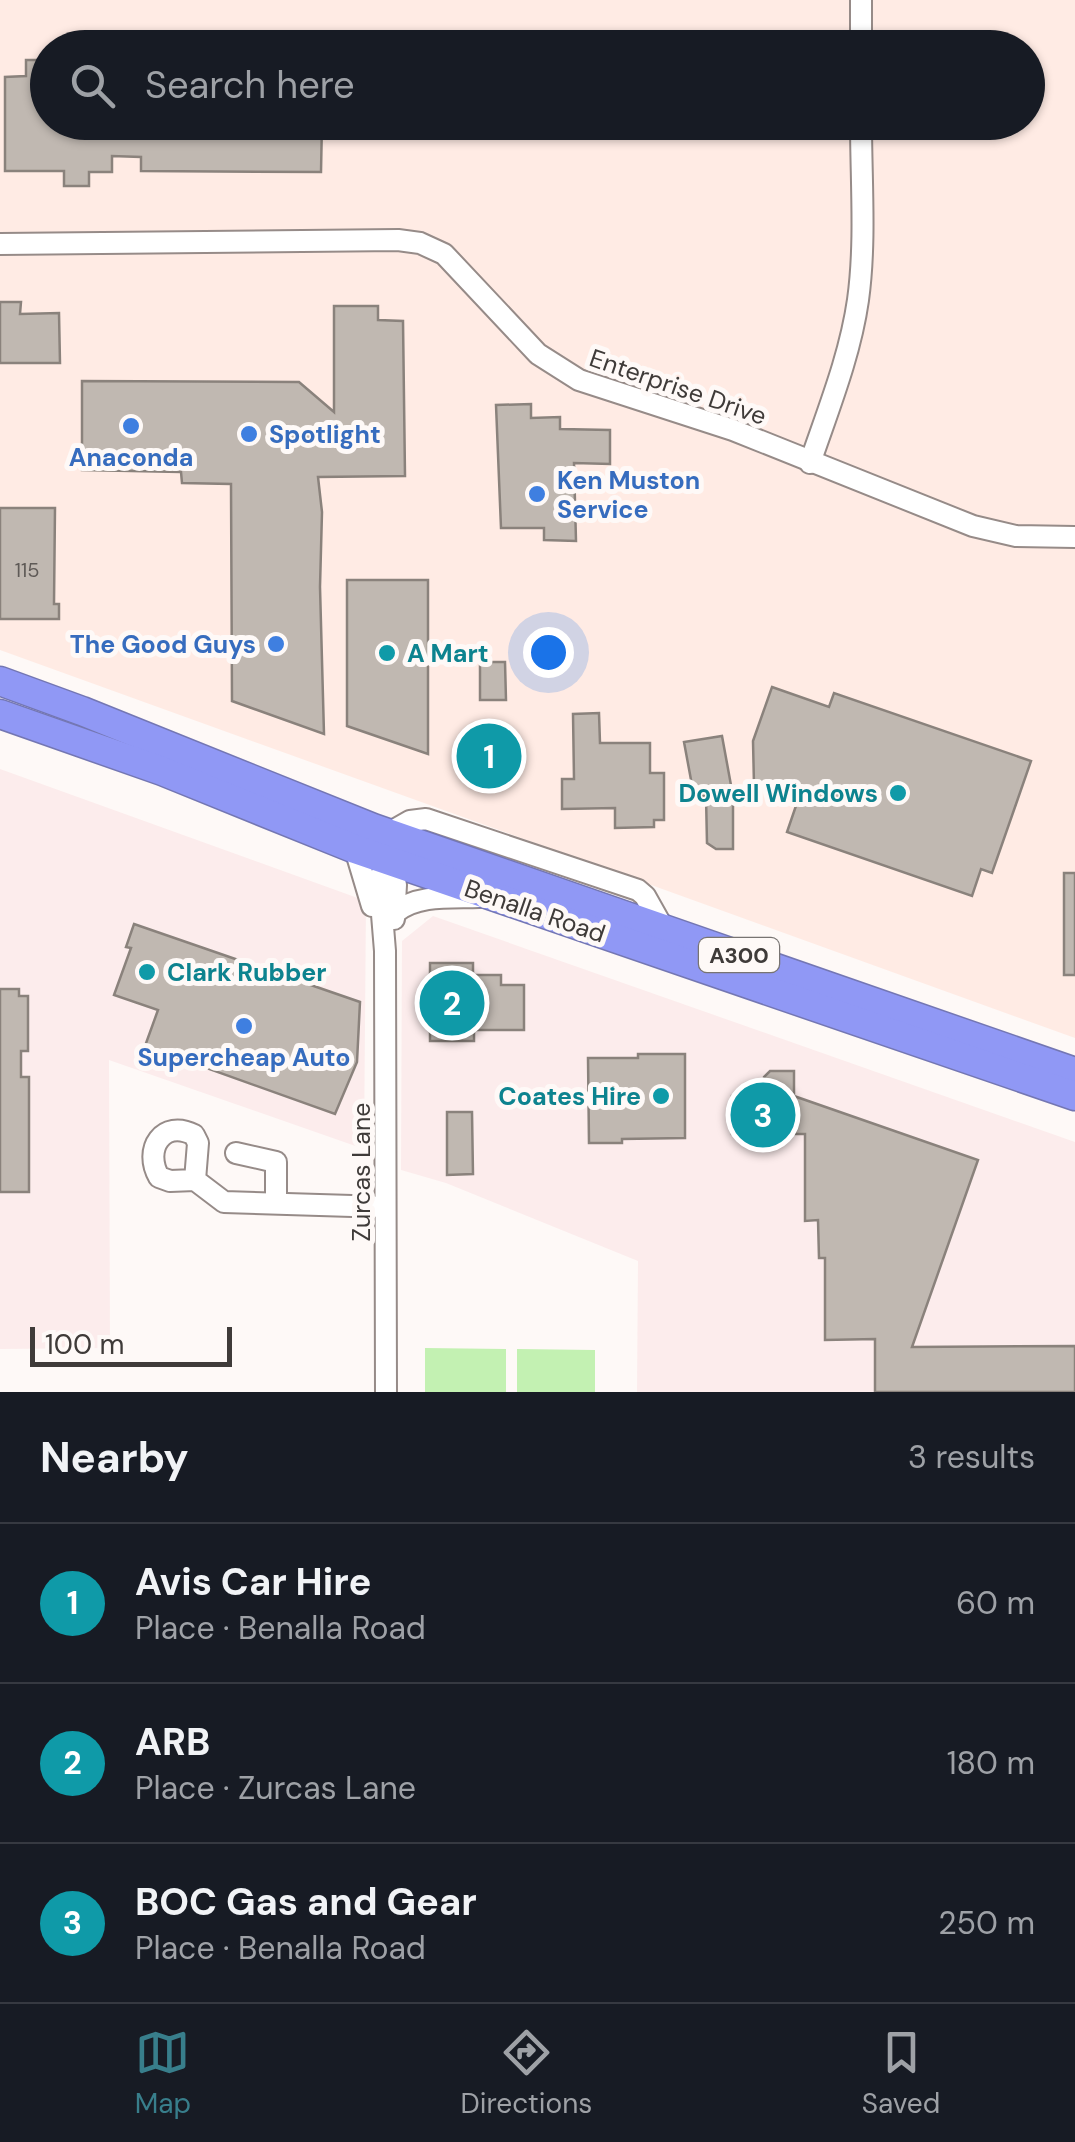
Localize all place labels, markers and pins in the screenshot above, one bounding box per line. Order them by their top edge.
marker: Anaconda [120,415,142,437]
place label: Spotlight [269,418,381,451]
marker: Spotlight [238,423,260,445]
place label: Anaconda [69,441,193,474]
place label: Ken Muston Service [557,464,700,526]
marker: Ken Muston Service [526,483,548,505]
place label: The Good Guys [70,628,256,661]
marker: The Good Guys [265,633,287,655]
place label: A Mart [407,637,488,670]
marker: A Mart [376,642,398,664]
pin: 1 [456,718,522,794]
place label: Dowell Windows [678,777,878,810]
marker: Dowell Windows [887,782,909,804]
place label: Clark Rubber [167,956,327,989]
marker: Clark Rubber [136,961,158,983]
pin: 2 [420,966,484,1040]
marker: Supercheap Auto [233,1015,255,1037]
place label: Supercheap Auto [137,1041,351,1074]
pin: 3 [730,1078,796,1152]
place label: Coates Hire [498,1080,641,1113]
marker: Coates Hire [650,1085,672,1107]

